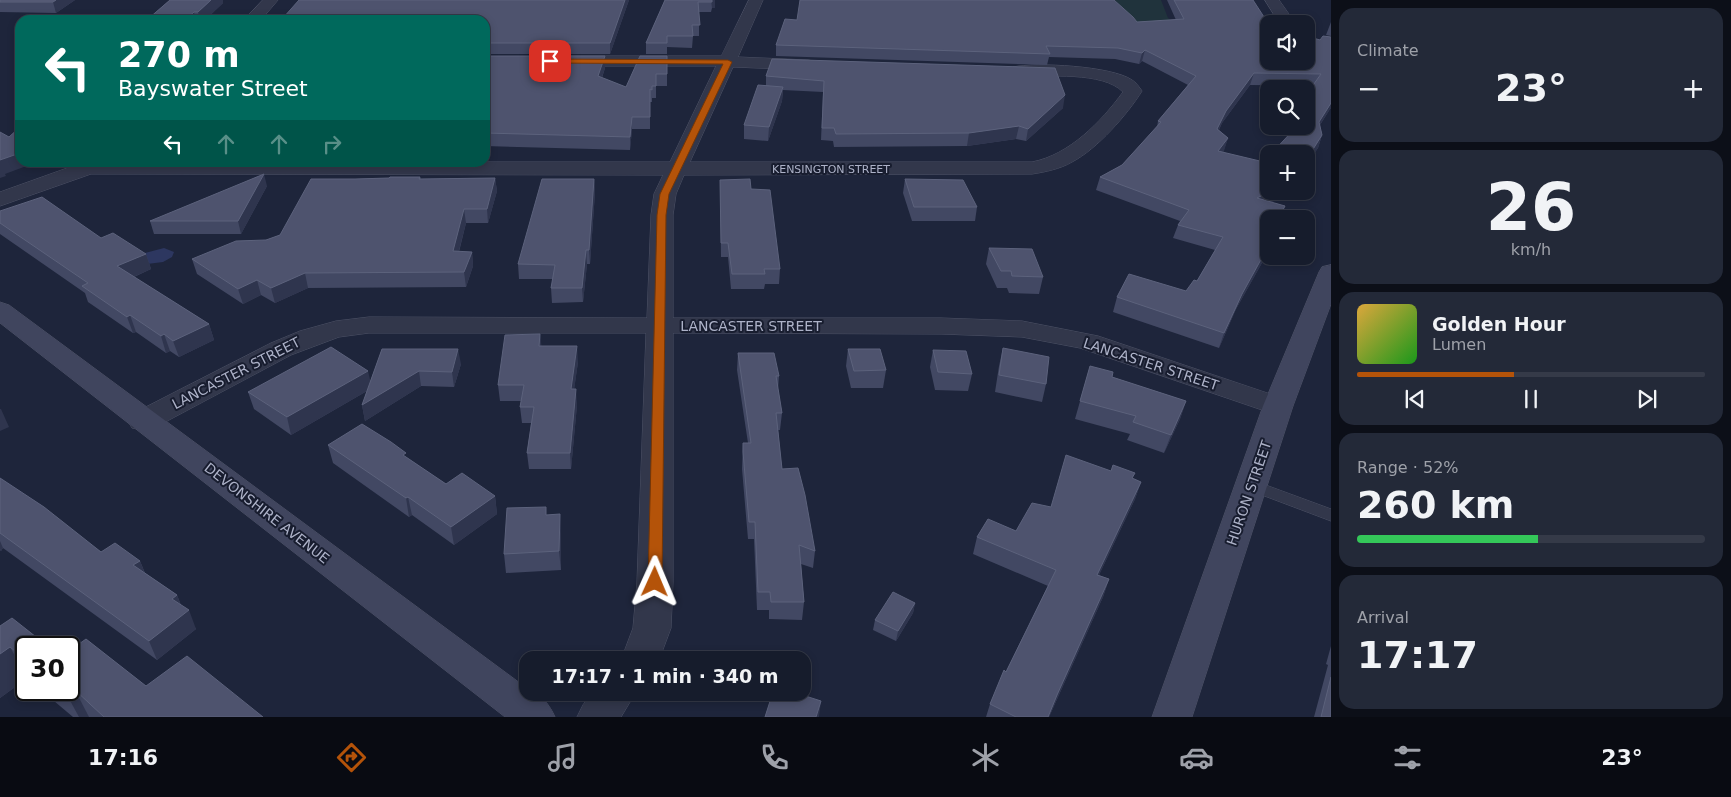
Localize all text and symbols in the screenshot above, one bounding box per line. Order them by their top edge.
map controls [1260,15,1315,265]
button: sound [1260,15,1315,70]
icon: left [35,35,100,100]
text: 270 m [118,35,240,75]
pin [529,40,571,82]
text: Climate [1357,41,1419,60]
icon: arrive [536,47,564,75]
text: 23° [1495,66,1567,110]
text: − [1357,72,1380,105]
text: + [1682,72,1705,105]
text: Bayswater Street [118,76,308,101]
button: search [1260,80,1315,135]
icon: left [159,130,187,158]
icon: ahead [212,130,240,158]
icon: ahead [265,130,293,158]
icon: right [318,130,346,158]
button: + [1260,145,1315,200]
street label: KENSINGTON STREET [772,163,890,176]
text: 26 [1486,170,1576,245]
button: − [1260,210,1315,265]
text: km/h [1511,240,1551,259]
text: Golden Hour [1432,313,1566,335]
street label: LANCASTER STREET [680,318,822,334]
street label: LANCASTER STREET [169,334,303,412]
street label: LANCASTER STREET [1081,335,1221,394]
text: Lumen [1432,335,1486,354]
icon: previous [1401,385,1429,413]
icon: pause [1517,385,1545,413]
icon: next [1633,385,1661,413]
street label: HURON STREET [1224,438,1275,548]
text: Range · 52% [1357,458,1459,477]
street label: DEVONSHIRE AVENUE [202,459,332,567]
text: 260 km [1357,483,1514,527]
position arrow [628,555,680,607]
text: Arrival [1357,608,1409,627]
text: 17:17 [1357,633,1478,677]
speed limit sign: 30 [15,636,80,701]
text: 17:17 · 1 min · 340 m [551,665,779,687]
icon: directions [334,740,369,775]
icon: music [545,740,580,775]
icon: phone [757,740,792,775]
icon: climate [968,740,1003,775]
icon: car [1179,740,1214,775]
icon: filters [1390,740,1425,775]
text: 17:16 [88,745,158,770]
text: 23° [1601,745,1643,770]

